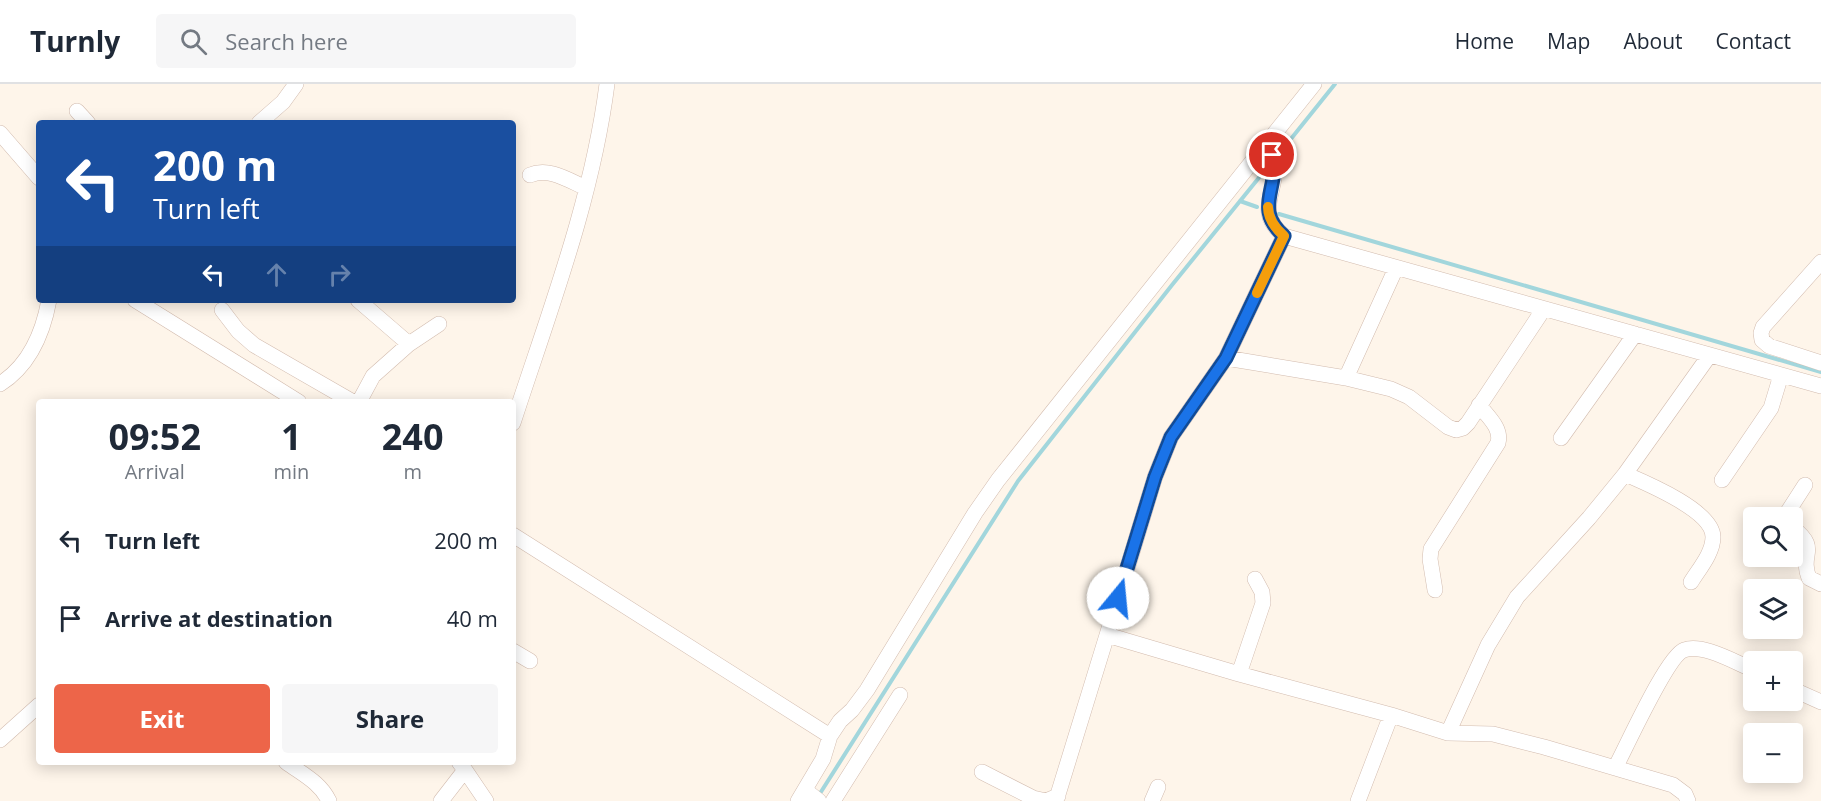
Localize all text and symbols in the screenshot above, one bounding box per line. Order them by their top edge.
search box [156,14,576,68]
text: Turnly [30,22,120,60]
icon: search [177,25,210,58]
text: Search here [225,26,348,56]
text: Home [1455,27,1514,55]
text: Map [1547,27,1590,55]
text: About [1623,27,1683,55]
text: Contact [1716,27,1791,55]
pin [1246,129,1297,180]
text: 200 m [153,136,277,193]
icon: arrive [1255,138,1288,171]
icon: left [54,144,132,222]
text: Turn left [153,190,260,227]
icon: left [197,258,230,291]
icon: ahead [260,258,293,291]
icon: right [323,258,356,291]
text: 09:52 [108,412,201,461]
text: 1 [281,412,302,461]
text: 240 [382,412,444,461]
text: Arrival [125,458,185,485]
text: min [273,458,309,485]
text: m [403,458,422,485]
map controls [1743,507,1803,783]
button: search [1743,507,1803,567]
icon: left [54,524,87,557]
text: Turn left [105,525,200,555]
text: 200 m [434,525,498,555]
position arrow [1086,566,1150,630]
button: layers [1743,579,1803,639]
icon: arrive [54,602,87,635]
text: Arrive at destination [105,603,333,633]
text: 40 m [447,603,498,633]
button: + [1743,651,1803,711]
button: Exit [54,684,270,753]
button: Share [282,684,498,753]
button: − [1743,723,1803,783]

